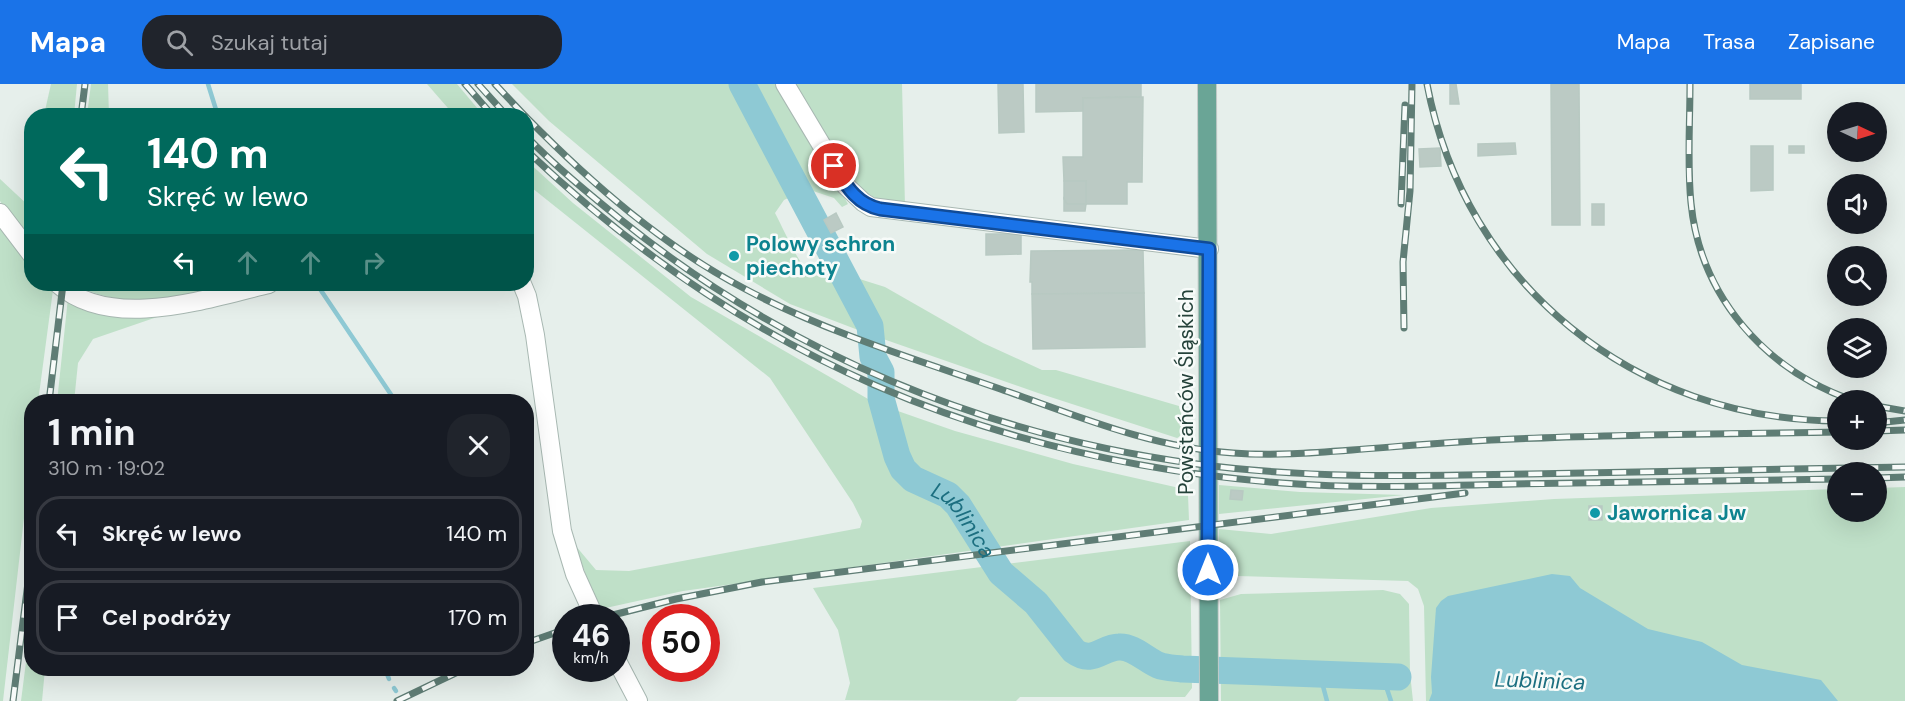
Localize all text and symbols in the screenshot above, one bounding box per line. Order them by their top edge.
search box [142,15,562,69]
text: Mapa [30,24,106,61]
icon: search [163,26,196,59]
text: Szukaj tutaj [211,28,328,57]
text: Mapa [1617,28,1670,56]
text: Trasa [1703,28,1755,56]
text: Zapisane [1788,28,1875,56]
north arrow [1827,102,1887,162]
map controls [1827,102,1887,522]
text: 140 m [147,126,269,181]
icon: left [48,132,126,210]
pin [808,140,859,191]
icon: arrive [817,149,850,182]
button: sound [1827,174,1887,234]
text: Skręć w lewo [147,179,308,214]
place label: Polowy schron piechoty [746,230,895,282]
icon: left [168,246,201,279]
icon: ahead [231,246,264,279]
icon: ahead [294,246,327,279]
icon: right [357,246,390,279]
button: search [1827,246,1887,306]
marker: Polowy schron piechoty [727,249,741,263]
street label: Powstańców Śląskich [1172,289,1200,495]
button: layers [1827,318,1887,378]
button: + [1827,390,1887,450]
text: 1 min [48,409,136,456]
button: close [447,414,510,477]
text: 310 m · 19:02 [48,455,165,481]
button: − [1827,462,1887,522]
water label: Lublinica [927,475,1002,564]
place label: Jawornica Jw [1607,499,1746,527]
marker: Jawornica Jw [1588,506,1602,520]
icon: left [51,517,84,550]
text: Skręć w lewo [102,519,242,548]
text: 140 m [446,519,507,548]
position arrow [1176,538,1240,602]
icon: arrive [51,601,84,634]
text: Cel podróży [102,603,231,632]
text: 170 m [448,603,507,632]
speed limit sign: 50 [642,604,720,682]
text: 46 [572,616,610,655]
text: km/h [573,648,609,668]
water label: Lublinica [1494,664,1586,697]

